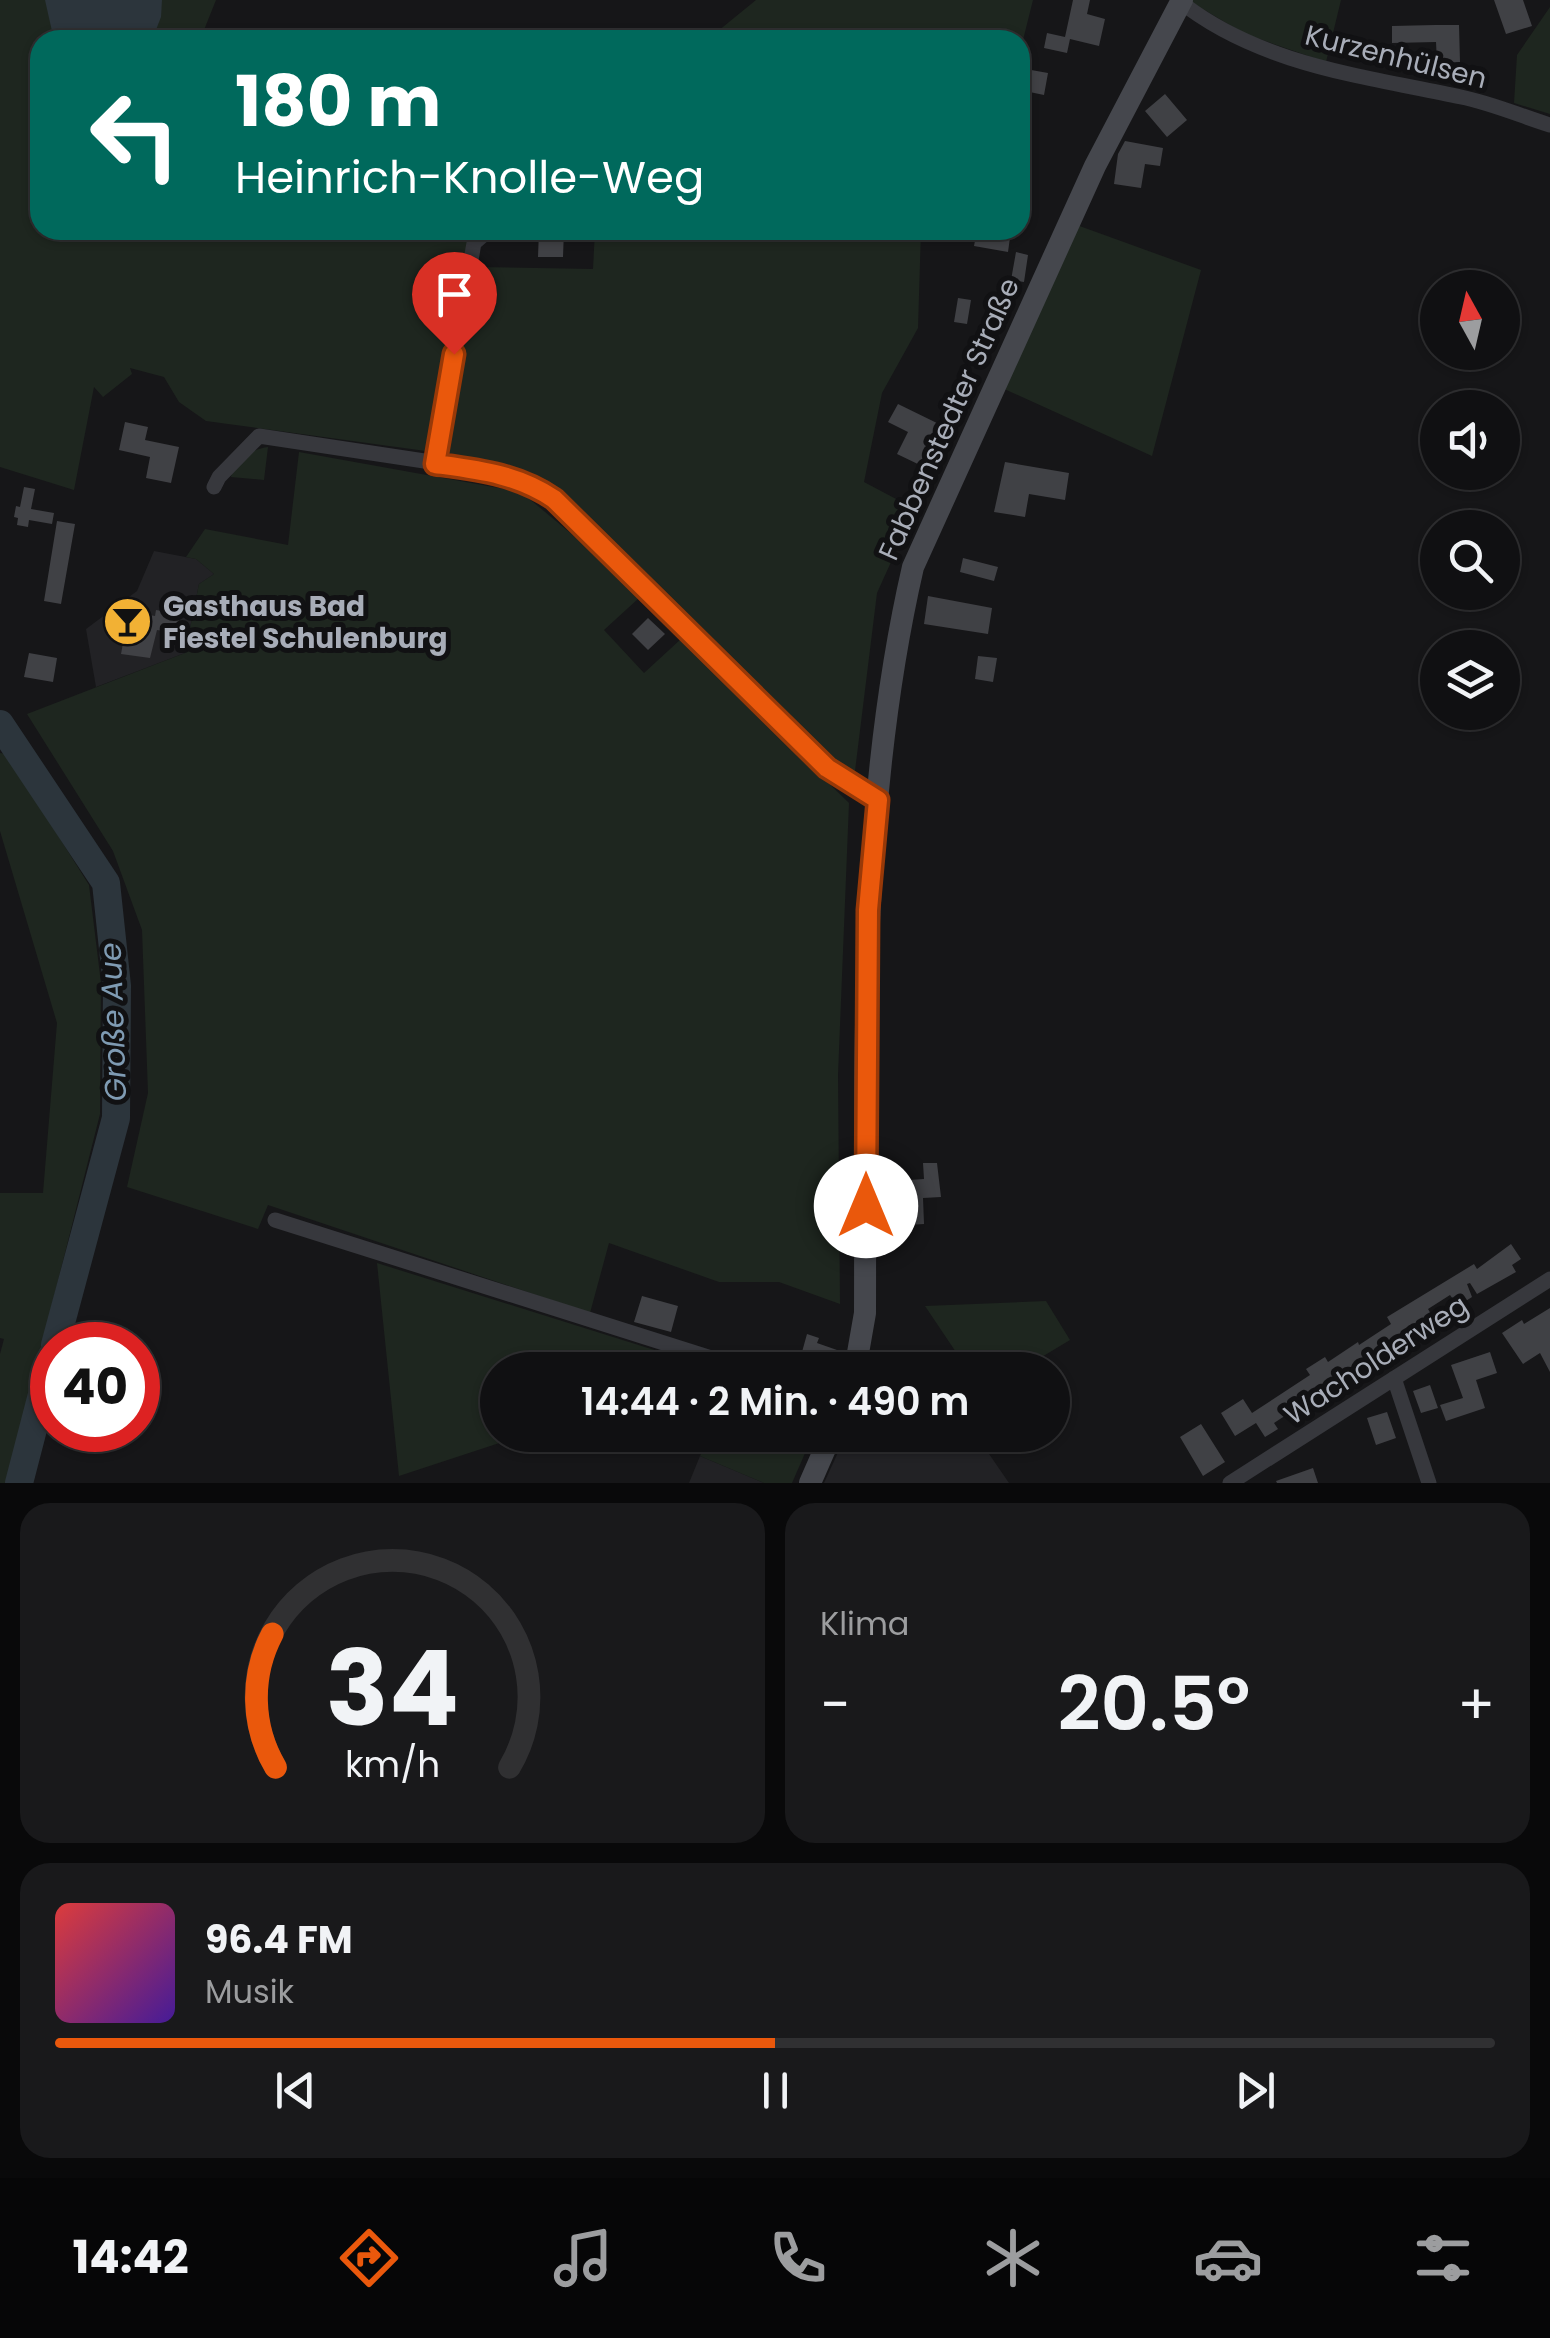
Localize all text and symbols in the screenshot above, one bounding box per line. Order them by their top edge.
street label: Kurzenhülsen [1301,16,1491,98]
text: 180 m [235,52,441,151]
icon: left [70,70,200,200]
text: Heinrich-Knolle-Weg [235,146,704,209]
pin [412,252,497,355]
icon: arrive [427,267,482,322]
north arrow [1420,270,1520,370]
map controls [1420,270,1520,730]
street label: Fabbenstedter Straße [869,272,1029,566]
button: sound [1420,390,1520,490]
button: search [1420,510,1520,610]
place label: Gasthaus Bad Fiestel Schulenburg [163,587,447,658]
bar icon: Gasthaus Bad Fiestel Schulenburg [102,596,154,648]
button: layers [1420,630,1520,730]
water label: Große Aue [89,942,137,1102]
position arrow [814,1154,918,1258]
street label: Wacholderweg [1276,1286,1476,1434]
speed limit sign: 40 [30,1322,160,1452]
text: 14:44 · 2 Min. · 490 m [581,1375,969,1428]
text: Klima [820,1601,910,1646]
text: 34 [326,1616,459,1761]
text: 20.5° [1058,1651,1250,1756]
text: − [820,1666,850,1743]
text: + [1457,1666,1495,1743]
text: km/h [345,1739,440,1790]
text: 96.4 FM [205,1913,353,1966]
text: Musik [205,1969,294,2014]
icon: previous [268,2063,323,2118]
icon: pause [748,2063,803,2118]
icon: next [1228,2063,1283,2118]
icon: directions [334,2223,404,2293]
icon: music [548,2223,618,2293]
icon: phone [763,2223,833,2293]
icon: climate [978,2223,1048,2293]
icon: car [1193,2223,1263,2293]
icon: filters [1408,2223,1478,2293]
text: 14:42 [72,2226,189,2289]

